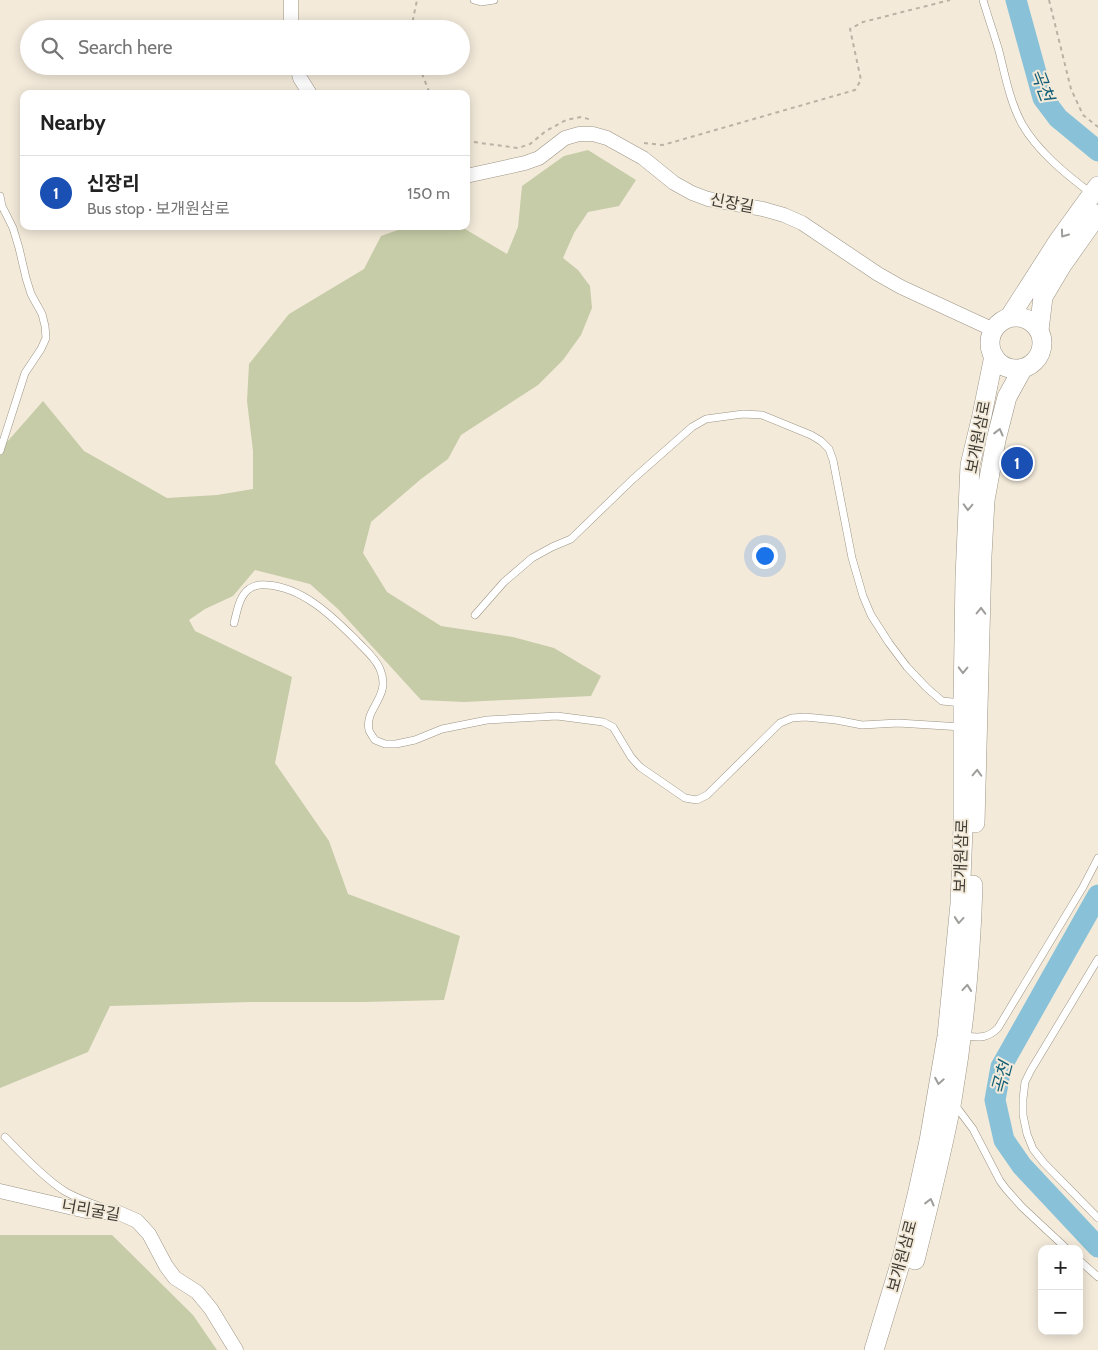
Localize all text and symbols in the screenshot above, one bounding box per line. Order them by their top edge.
search box [20,20,470,75]
icon: search [38,34,66,62]
text: Search here [78,36,172,59]
water label: 곡천 [1026,66,1059,107]
text: Nearby [40,110,106,135]
text: 신장리 [87,172,139,195]
text: 1 [53,184,59,203]
text: 150 m [407,184,450,203]
street label: 신장길 [709,189,755,217]
text: Bus stop · 보개원삼로 [87,199,229,218]
one-way arrow [1061,228,1069,237]
street label: 보개원삼로 [962,399,994,475]
one-way arrow [993,428,1003,436]
pin: 1 [1001,444,1033,482]
one-way arrow [962,503,973,511]
your location [752,543,778,569]
one-way arrow [976,606,986,614]
one-way arrow [958,666,968,674]
one-way arrow [972,769,982,776]
street label: 보개원삼로 [950,819,972,893]
one-way arrow [953,916,964,924]
one-way arrow [961,983,972,991]
water label: 곡천 [987,1057,1018,1097]
one-way arrow [935,1076,945,1085]
street label: 너리굴길 [60,1196,122,1224]
one-way arrow [924,1197,935,1206]
street label: 보개원삼로 [883,1218,921,1294]
map controls [1038,1245,1083,1335]
button: + [1038,1245,1083,1290]
button: − [1038,1290,1083,1335]

